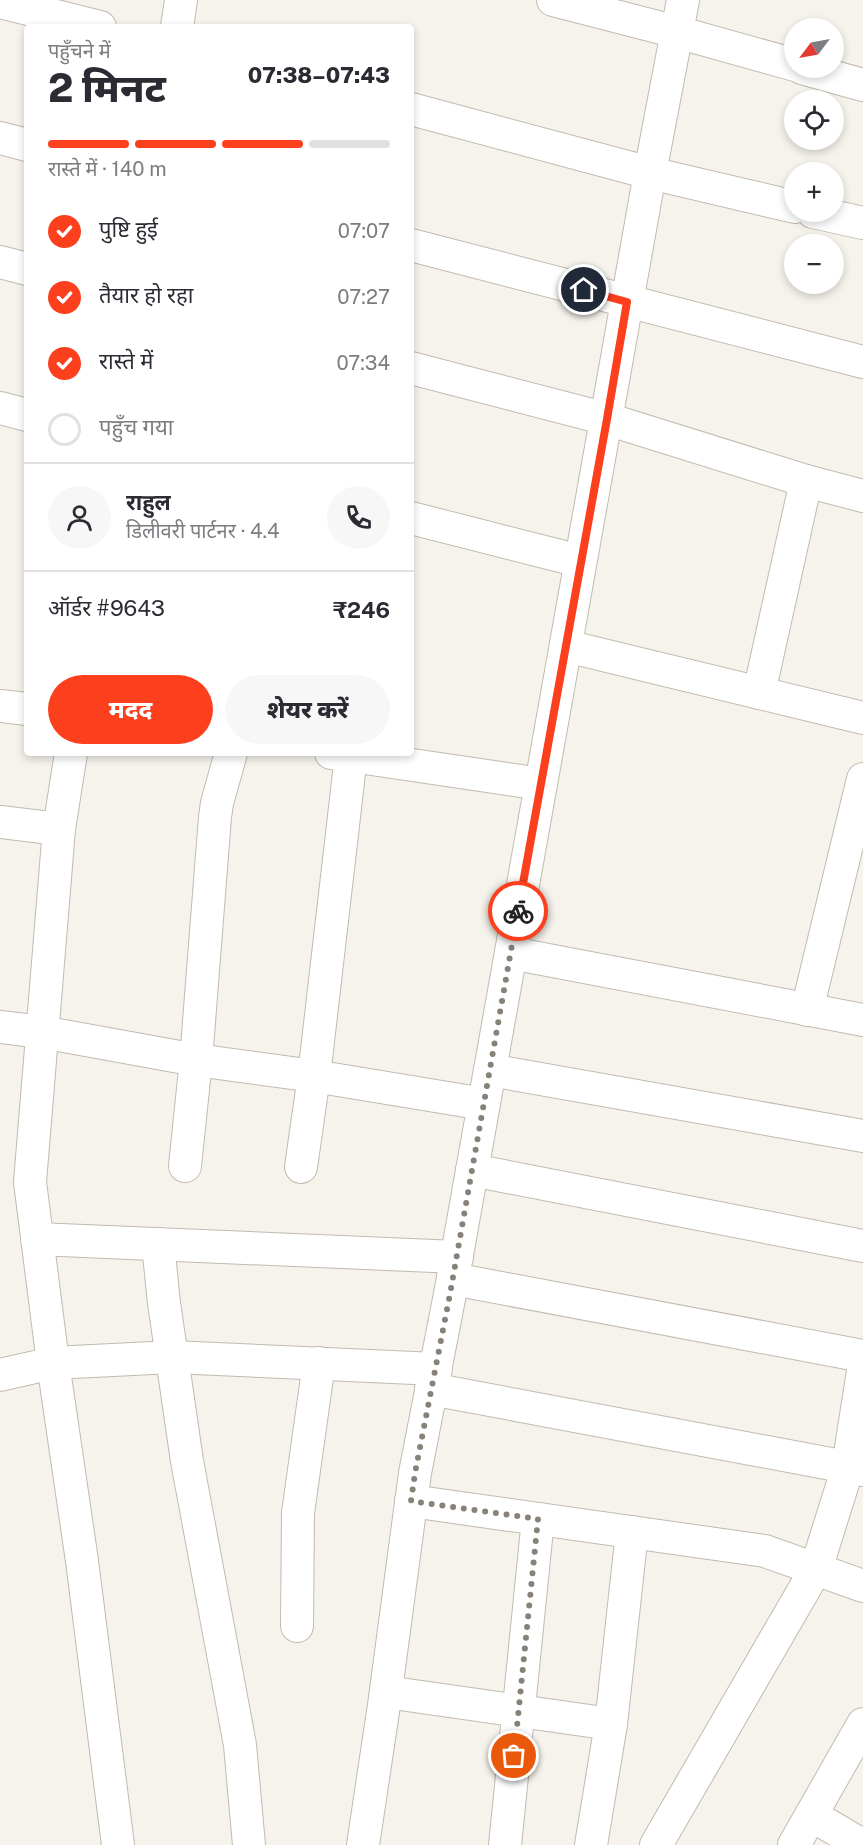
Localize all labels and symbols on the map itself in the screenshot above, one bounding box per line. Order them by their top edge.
north arrow [784,18,844,78]
pin [558,264,609,315]
courier [488,881,548,941]
pin [488,1730,539,1781]

